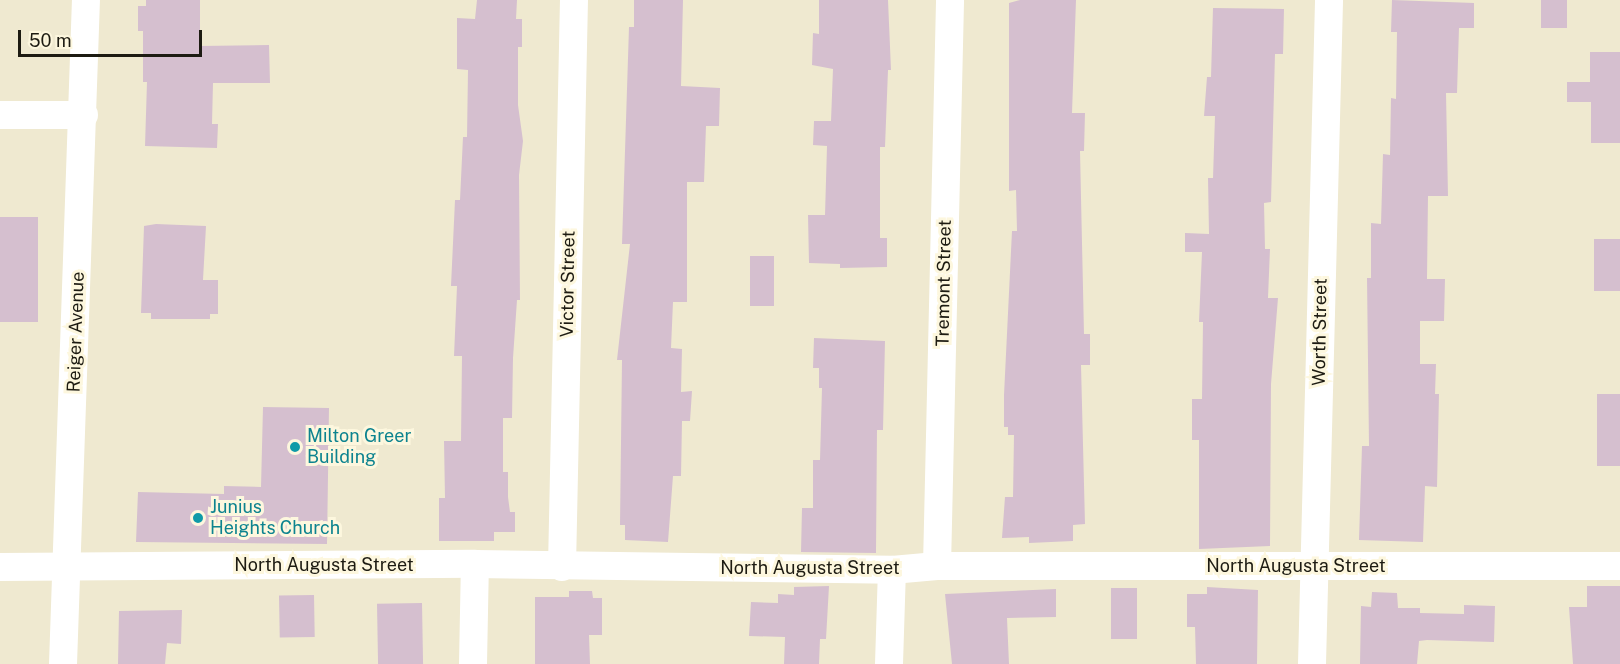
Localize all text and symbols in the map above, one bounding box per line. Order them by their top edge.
scale bar [21,18,206,56]
text: 50 m [29,30,72,51]
street label: Tremont Street [932,219,956,347]
street label: Victor Street [556,230,580,338]
street label: Reiger Avenue [63,271,89,393]
street label: Worth Street [1308,278,1332,386]
place label: Milton Greer Building [307,426,411,468]
marker: Milton Greer Building [288,440,302,454]
place label: Junius Heights Church [210,497,340,540]
marker: Junius Heights Church [191,511,205,525]
street label: North Augusta Street [234,554,414,576]
street label: North Augusta Street [1206,555,1386,577]
street label: North Augusta Street [720,557,900,579]

